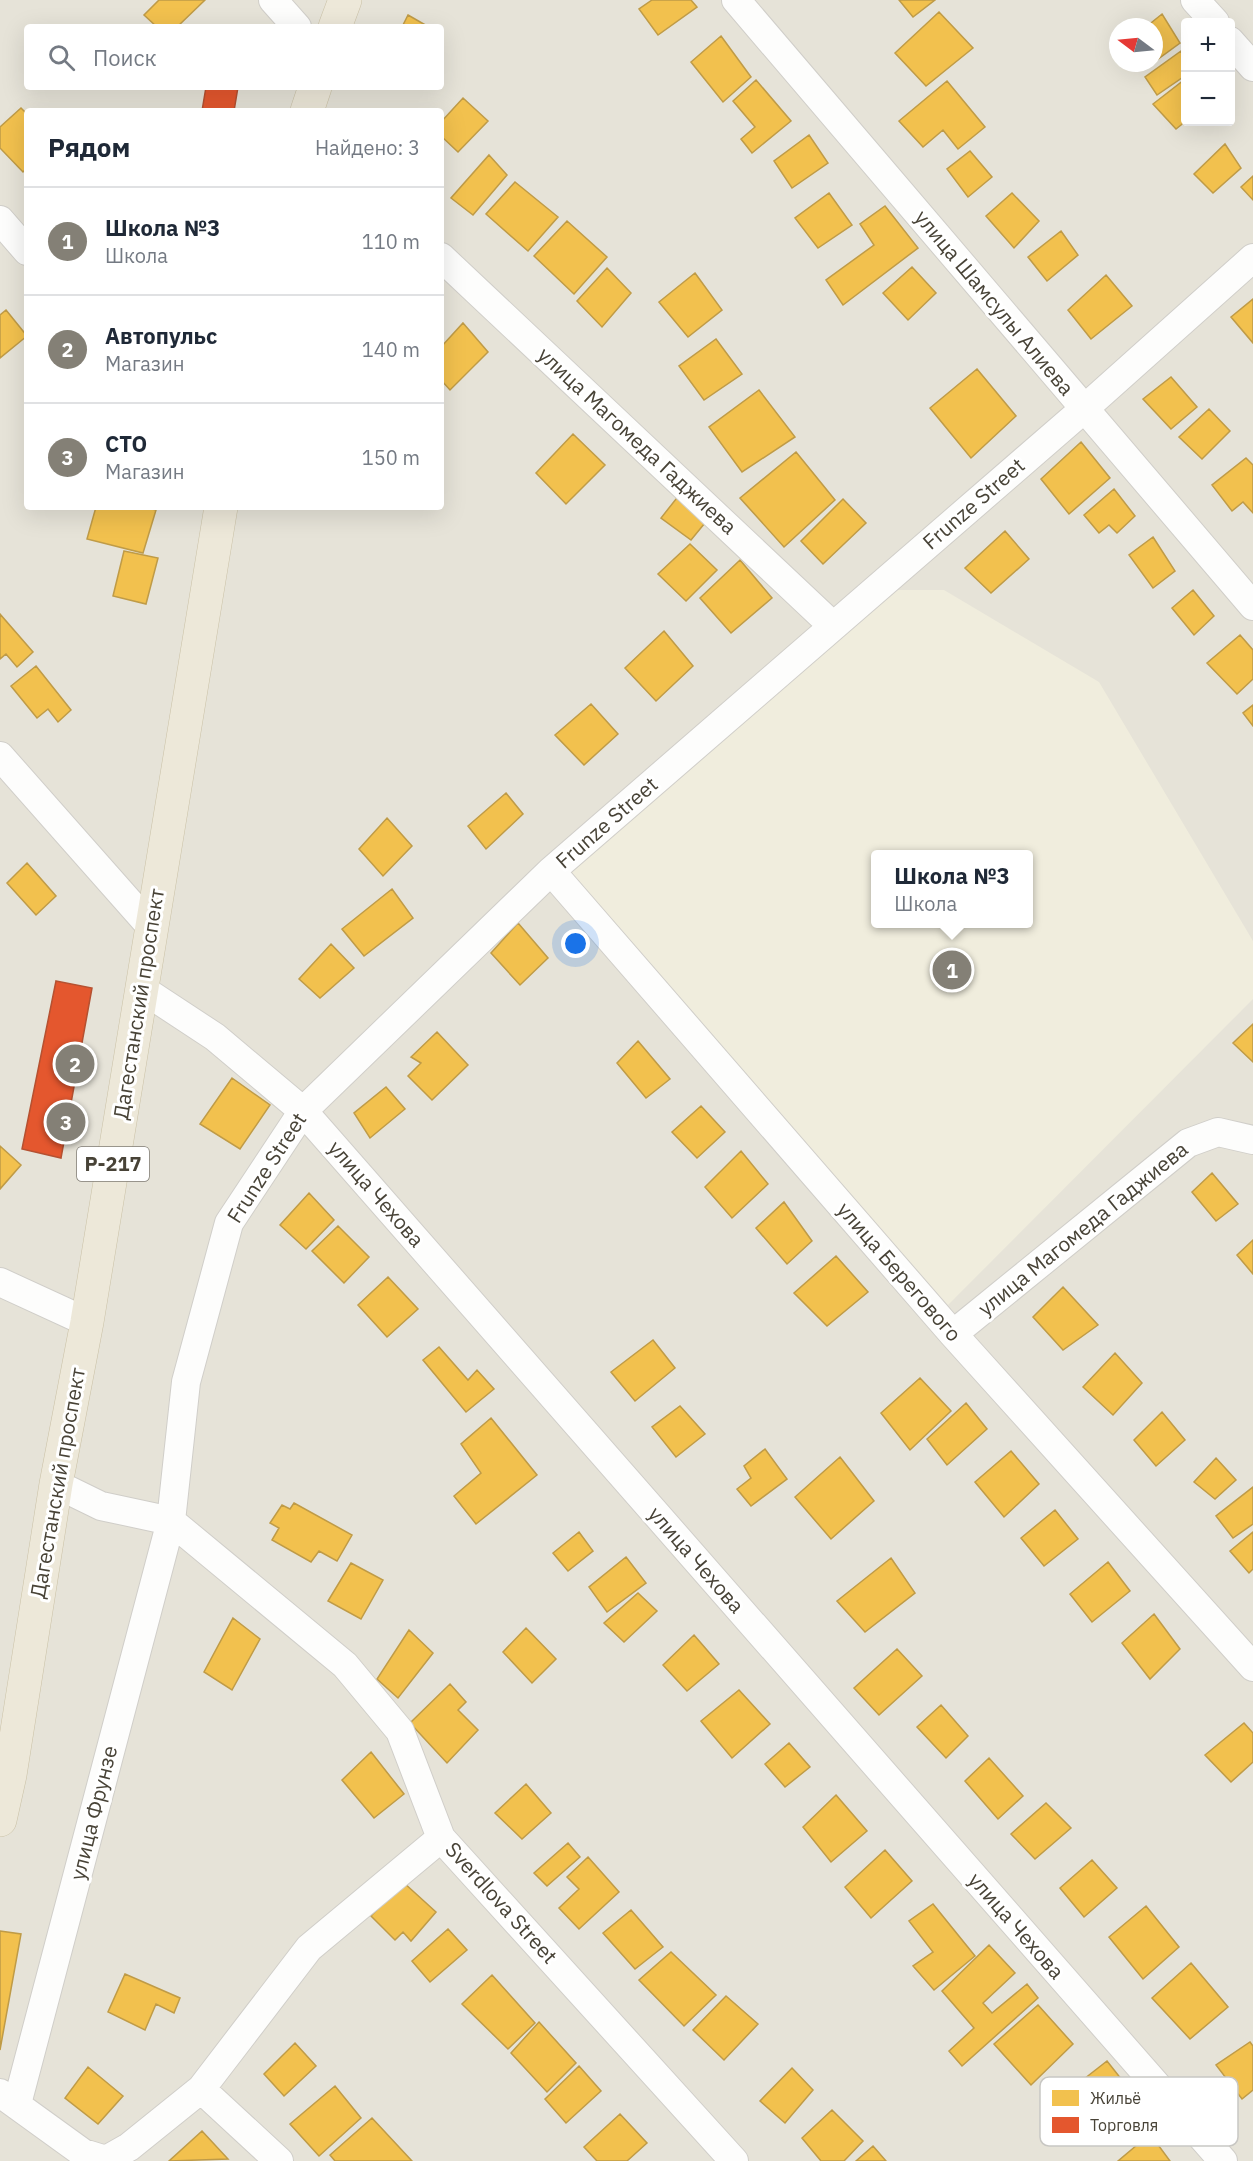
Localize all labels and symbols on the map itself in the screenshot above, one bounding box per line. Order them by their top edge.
north arrow [1109,18,1163,72]
street label: улица Шамсулы Алиева [909,204,1081,401]
street label: улица Магомеда Гаджиева [532,341,743,540]
street label: Frunze Street [916,451,1030,555]
street label: Frunze Street [549,770,663,874]
street label: Дагестанский проспект [106,886,170,1121]
your location [561,929,590,958]
pin: 1 [932,948,972,992]
pin: 2 [56,1042,94,1086]
pin: 3 [46,1100,86,1144]
street label: Frunze Street [220,1107,312,1228]
street label: улица Чехова [323,1134,431,1253]
street label: улица Магомеда Гаджиева [972,1135,1193,1322]
road number: Р-217 [77,1147,149,1181]
street label: улица Берегового [831,1196,968,1347]
street label: Дагестанский проспект [23,1365,91,1600]
street label: улица Чехова [643,1500,751,1619]
street label: улица Фрунзе [63,1743,123,1883]
street label: Sverdlova Street [440,1835,564,1969]
street label: улица Чехова [963,1866,1071,1985]
legend [1040,2077,1238,2146]
text: Жильё [1090,2088,1141,2108]
text: Торговля [1090,2115,1158,2135]

